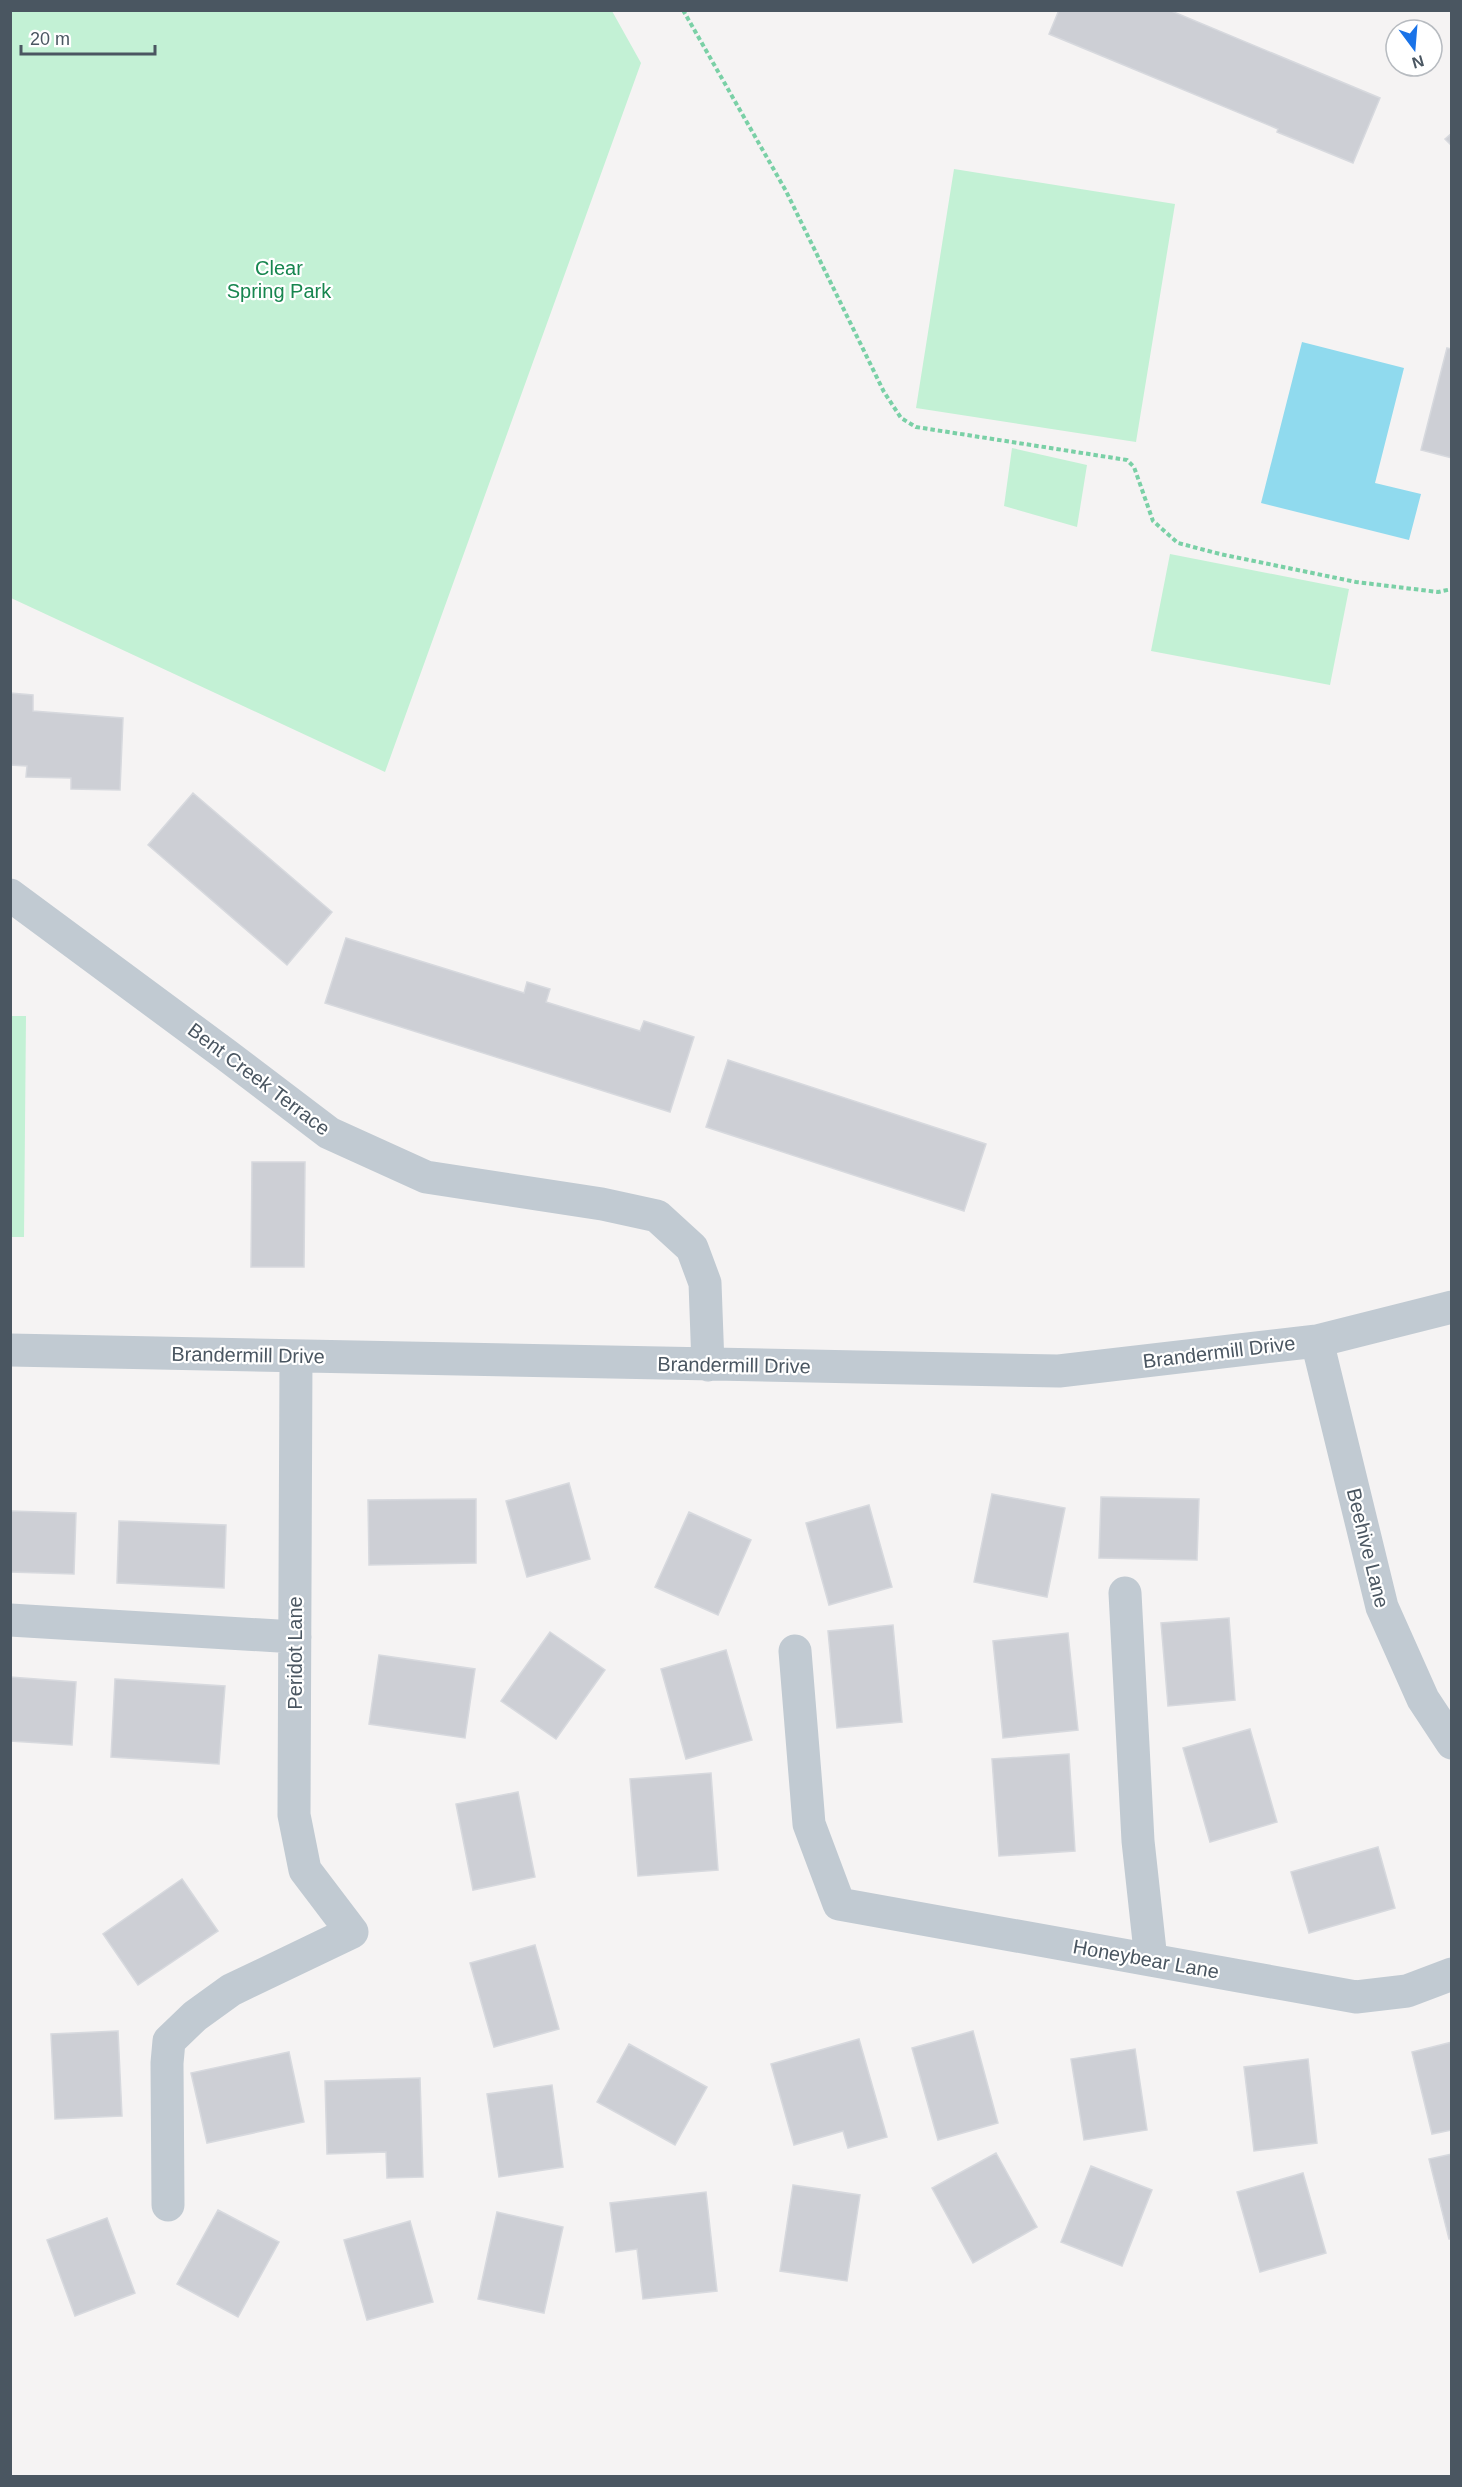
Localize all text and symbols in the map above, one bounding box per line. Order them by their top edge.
scale bar [21,18,154,56]
north arrow [1384,18,1444,78]
text: 20 m [30,29,70,49]
text: N [1410,52,1426,72]
park label: Clear Spring Park [227,257,332,302]
street label: Bent Creek Terrace [184,1018,334,1140]
street label: Brandermill Drive [1142,1332,1296,1372]
street label: Brandermill Drive [171,1343,325,1367]
street label: Brandermill Drive [657,1353,811,1377]
street label: Beehive Lane [1343,1486,1393,1610]
street label: Peridot Lane [284,1596,306,1710]
street label: Honeybear Lane [1071,1935,1221,1983]

